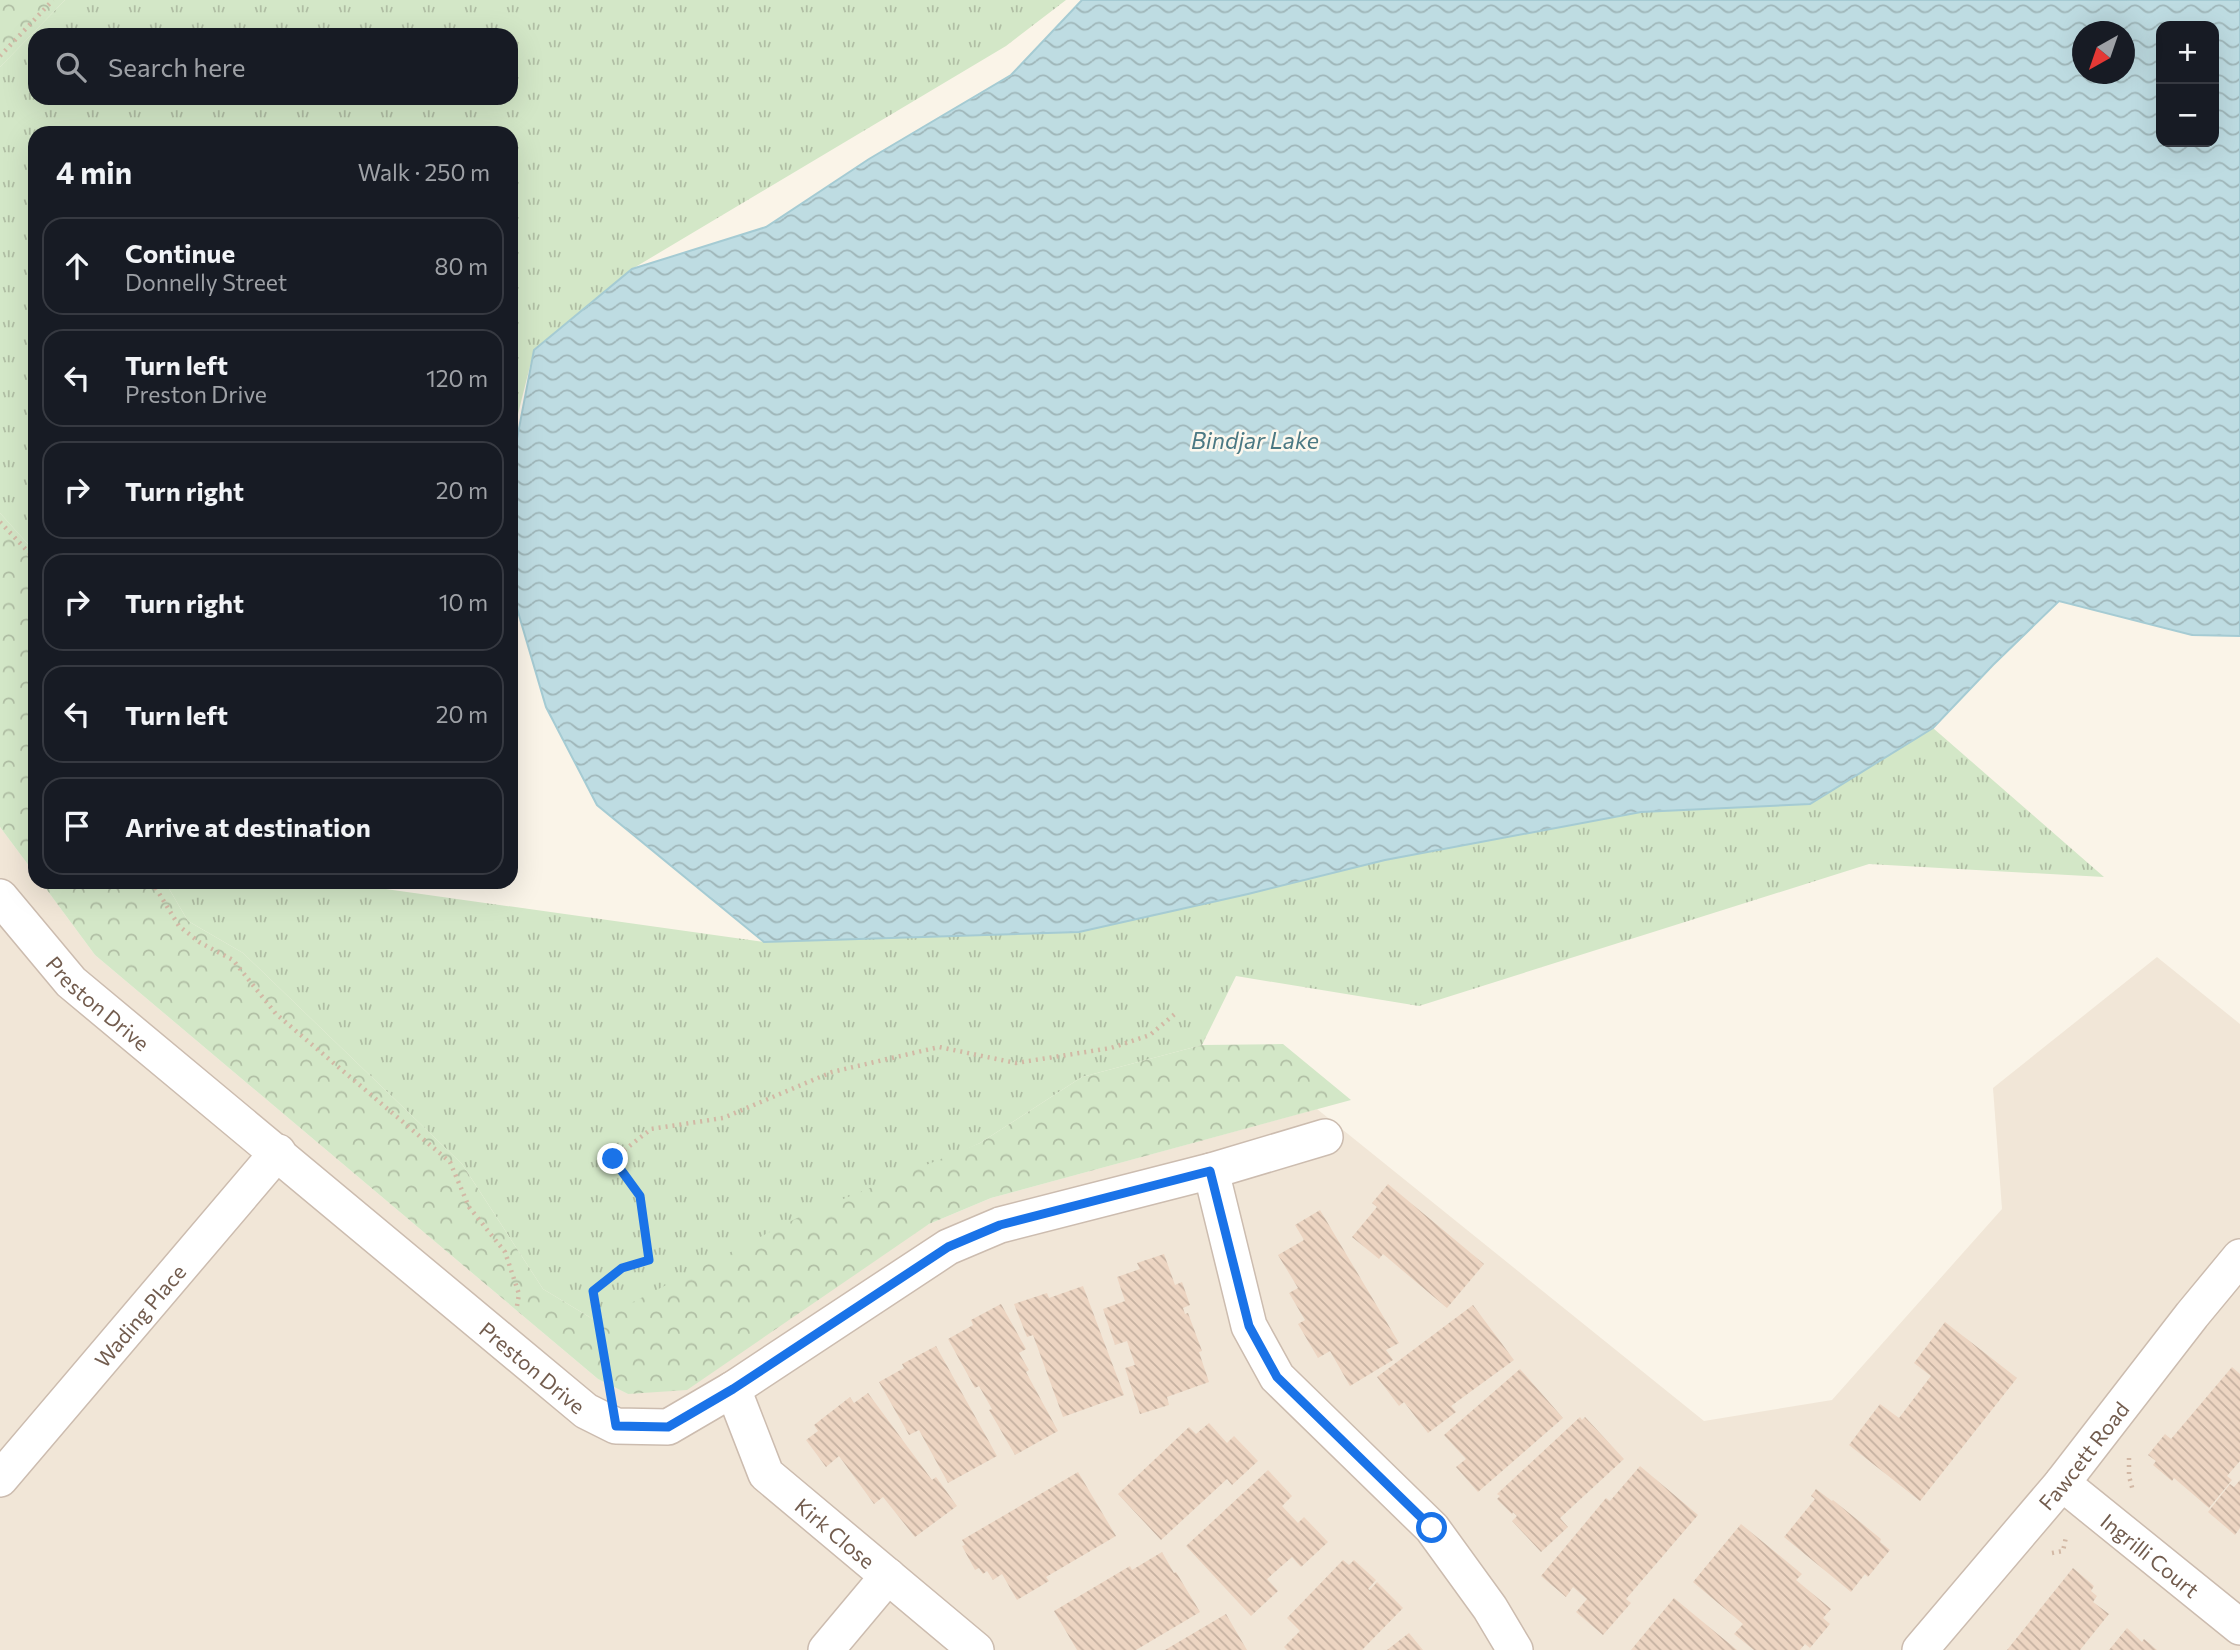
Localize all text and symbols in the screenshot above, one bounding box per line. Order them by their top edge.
north arrow [2072,21,2135,84]
map controls [2156,21,2219,147]
button: + [2156,21,2219,84]
search box [28,28,518,105]
icon: search [52,48,90,86]
text: Search here [108,51,246,82]
button: − [2156,84,2219,147]
text: 4 min [56,153,132,190]
text: Walk · 250 m [358,158,490,186]
text: Continue [125,237,235,268]
icon: ahead [58,247,96,285]
text: 80 m [435,252,488,280]
text: Donnelly Street [125,268,287,296]
text: Turn left [125,349,228,380]
icon: left [58,359,96,397]
text: 120 m [426,364,488,392]
text: Preston Drive [125,380,267,408]
water label: Bindjar Lake [1191,426,1319,454]
icon: right [58,471,96,509]
text: Turn right [125,475,244,506]
text: 20 m [436,476,488,504]
icon: right [58,583,96,621]
text: Turn right [125,587,244,618]
text: 10 m [439,588,488,616]
icon: left [58,695,96,733]
text: Turn left [125,699,228,730]
text: 20 m [436,700,488,728]
icon: arrive [58,807,96,845]
text: Arrive at destination [125,811,371,842]
street label: Preston Drive [42,951,155,1055]
route end [597,1143,628,1174]
street label: Wading Place [89,1259,190,1372]
street label: Preston Drive [475,1316,591,1418]
street label: Fawcett Road [2033,1396,2133,1514]
street label: Kirk Close [791,1492,880,1573]
street label: Ingrilli Court [2097,1508,2205,1602]
route start [1416,1512,1447,1543]

